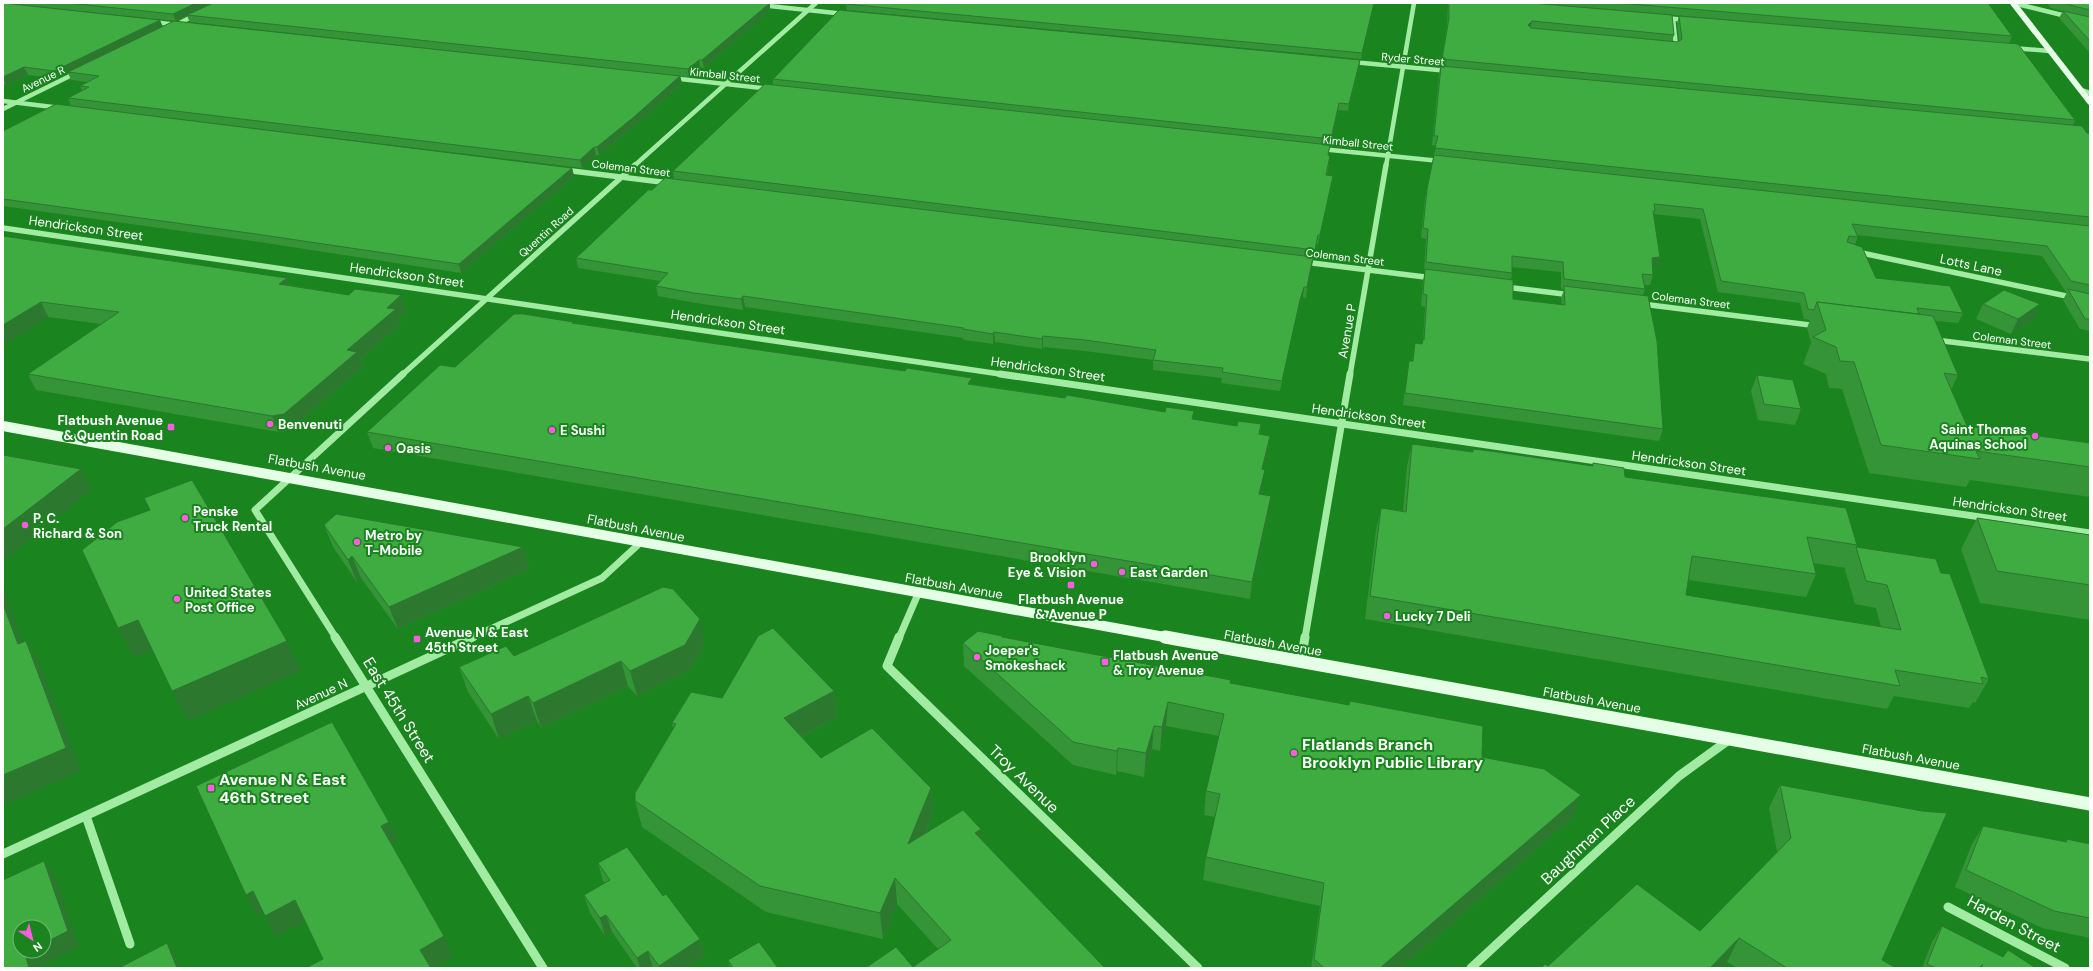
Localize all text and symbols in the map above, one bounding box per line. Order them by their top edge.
street label: Ryder Street [1381,49,1445,69]
street label: Avenue R [19,62,67,96]
street label: Kimball Street [689,64,761,86]
street label: Kimball Street [1322,132,1394,154]
street label: Coleman Street [591,156,671,180]
street label: Quentin Road [516,204,576,260]
street label: Hendrickson Street [28,212,144,244]
street label: Coleman Street [1305,245,1385,269]
street label: Lotts Lane [1938,250,2004,280]
street label: Hendrickson Street [349,259,465,291]
street label: Coleman Street [1651,288,1731,312]
street label: Avenue P [1334,302,1360,360]
street label: Hendrickson Street [670,306,786,338]
street label: Coleman Street [1972,328,2052,352]
street label: Hendrickson Street [990,353,1106,385]
street label: Hendrickson Street [1311,400,1427,432]
place label: Flatbush Avenue & Quentin Road [57,412,163,444]
place label: Benvenuti [278,416,342,433]
marker: Benvenuti [265,419,275,429]
place label: Saint Thomas Aquinas School [1929,421,2027,453]
marker: Flatbush Avenue & Quentin Road [166,422,176,432]
place label: E Sushi [560,422,605,439]
marker: E Sushi [547,425,557,435]
marker: Saint Thomas Aquinas School [2030,431,2040,441]
place label: Oasis [396,440,431,457]
marker: Oasis [383,443,393,453]
street label: Hendrickson Street [1631,447,1747,479]
street label: Flatbush Avenue [267,450,367,484]
street label: Hendrickson Street [1952,493,2068,525]
place label: Penske Truck Rental [193,503,272,535]
place label: P. C. Richard & Son [33,510,122,542]
street label: Flatbush Avenue [586,510,686,546]
marker: Penske Truck Rental [180,513,190,523]
marker: P. C. Richard & Son [20,520,30,530]
place label: Metro by T-Mobile [365,527,423,559]
marker: Metro by T-Mobile [352,537,362,547]
place label: Brooklyn Eye & Vision [1008,549,1086,581]
marker: Brooklyn Eye & Vision [1089,559,1099,569]
place label: East Garden [1130,564,1208,581]
marker: East Garden [1117,567,1127,577]
street label: Flatbush Avenue [904,569,1004,603]
marker: Flatbush Avenue & Avenue P [1066,580,1076,590]
place label: United States Post Office [185,584,272,616]
place label: Flatbush Avenue & Avenue P [1018,591,1124,623]
marker: United States Post Office [172,594,182,604]
place label: Lucky 7 Deli [1395,608,1471,625]
marker: Lucky 7 Deli [1382,611,1392,621]
place label: Avenue N & East 45th Street [425,624,529,656]
street label: Flatbush Avenue [1223,626,1323,660]
marker: Avenue N & East 45th Street [412,634,422,644]
place label: Joeper's Smokeshack [985,642,1066,674]
place label: Flatbush Avenue & Troy Avenue [1113,647,1219,679]
marker: Joeper's Smokeshack [972,652,982,662]
street label: East 45th Street [358,653,440,767]
marker: Flatbush Avenue & Troy Avenue [1100,657,1110,667]
street label: Avenue N [292,674,350,714]
street label: Flatbush Avenue [1542,683,1642,717]
place label: Flatlands Branch Brooklyn Public Library [1302,734,1484,773]
street label: Troy Avenue [984,740,1064,818]
street label: Flatbush Avenue [1861,740,1961,774]
marker: Flatlands Branch Brooklyn Public Library [1289,748,1299,758]
place label: Avenue N & East 46th Street [219,769,347,808]
marker: Avenue N & East 46th Street [206,783,216,793]
street label: Baughman Place [1536,791,1640,889]
street label: Harden Street [1964,891,2064,957]
north arrow [12,919,52,959]
text: N [30,939,45,955]

